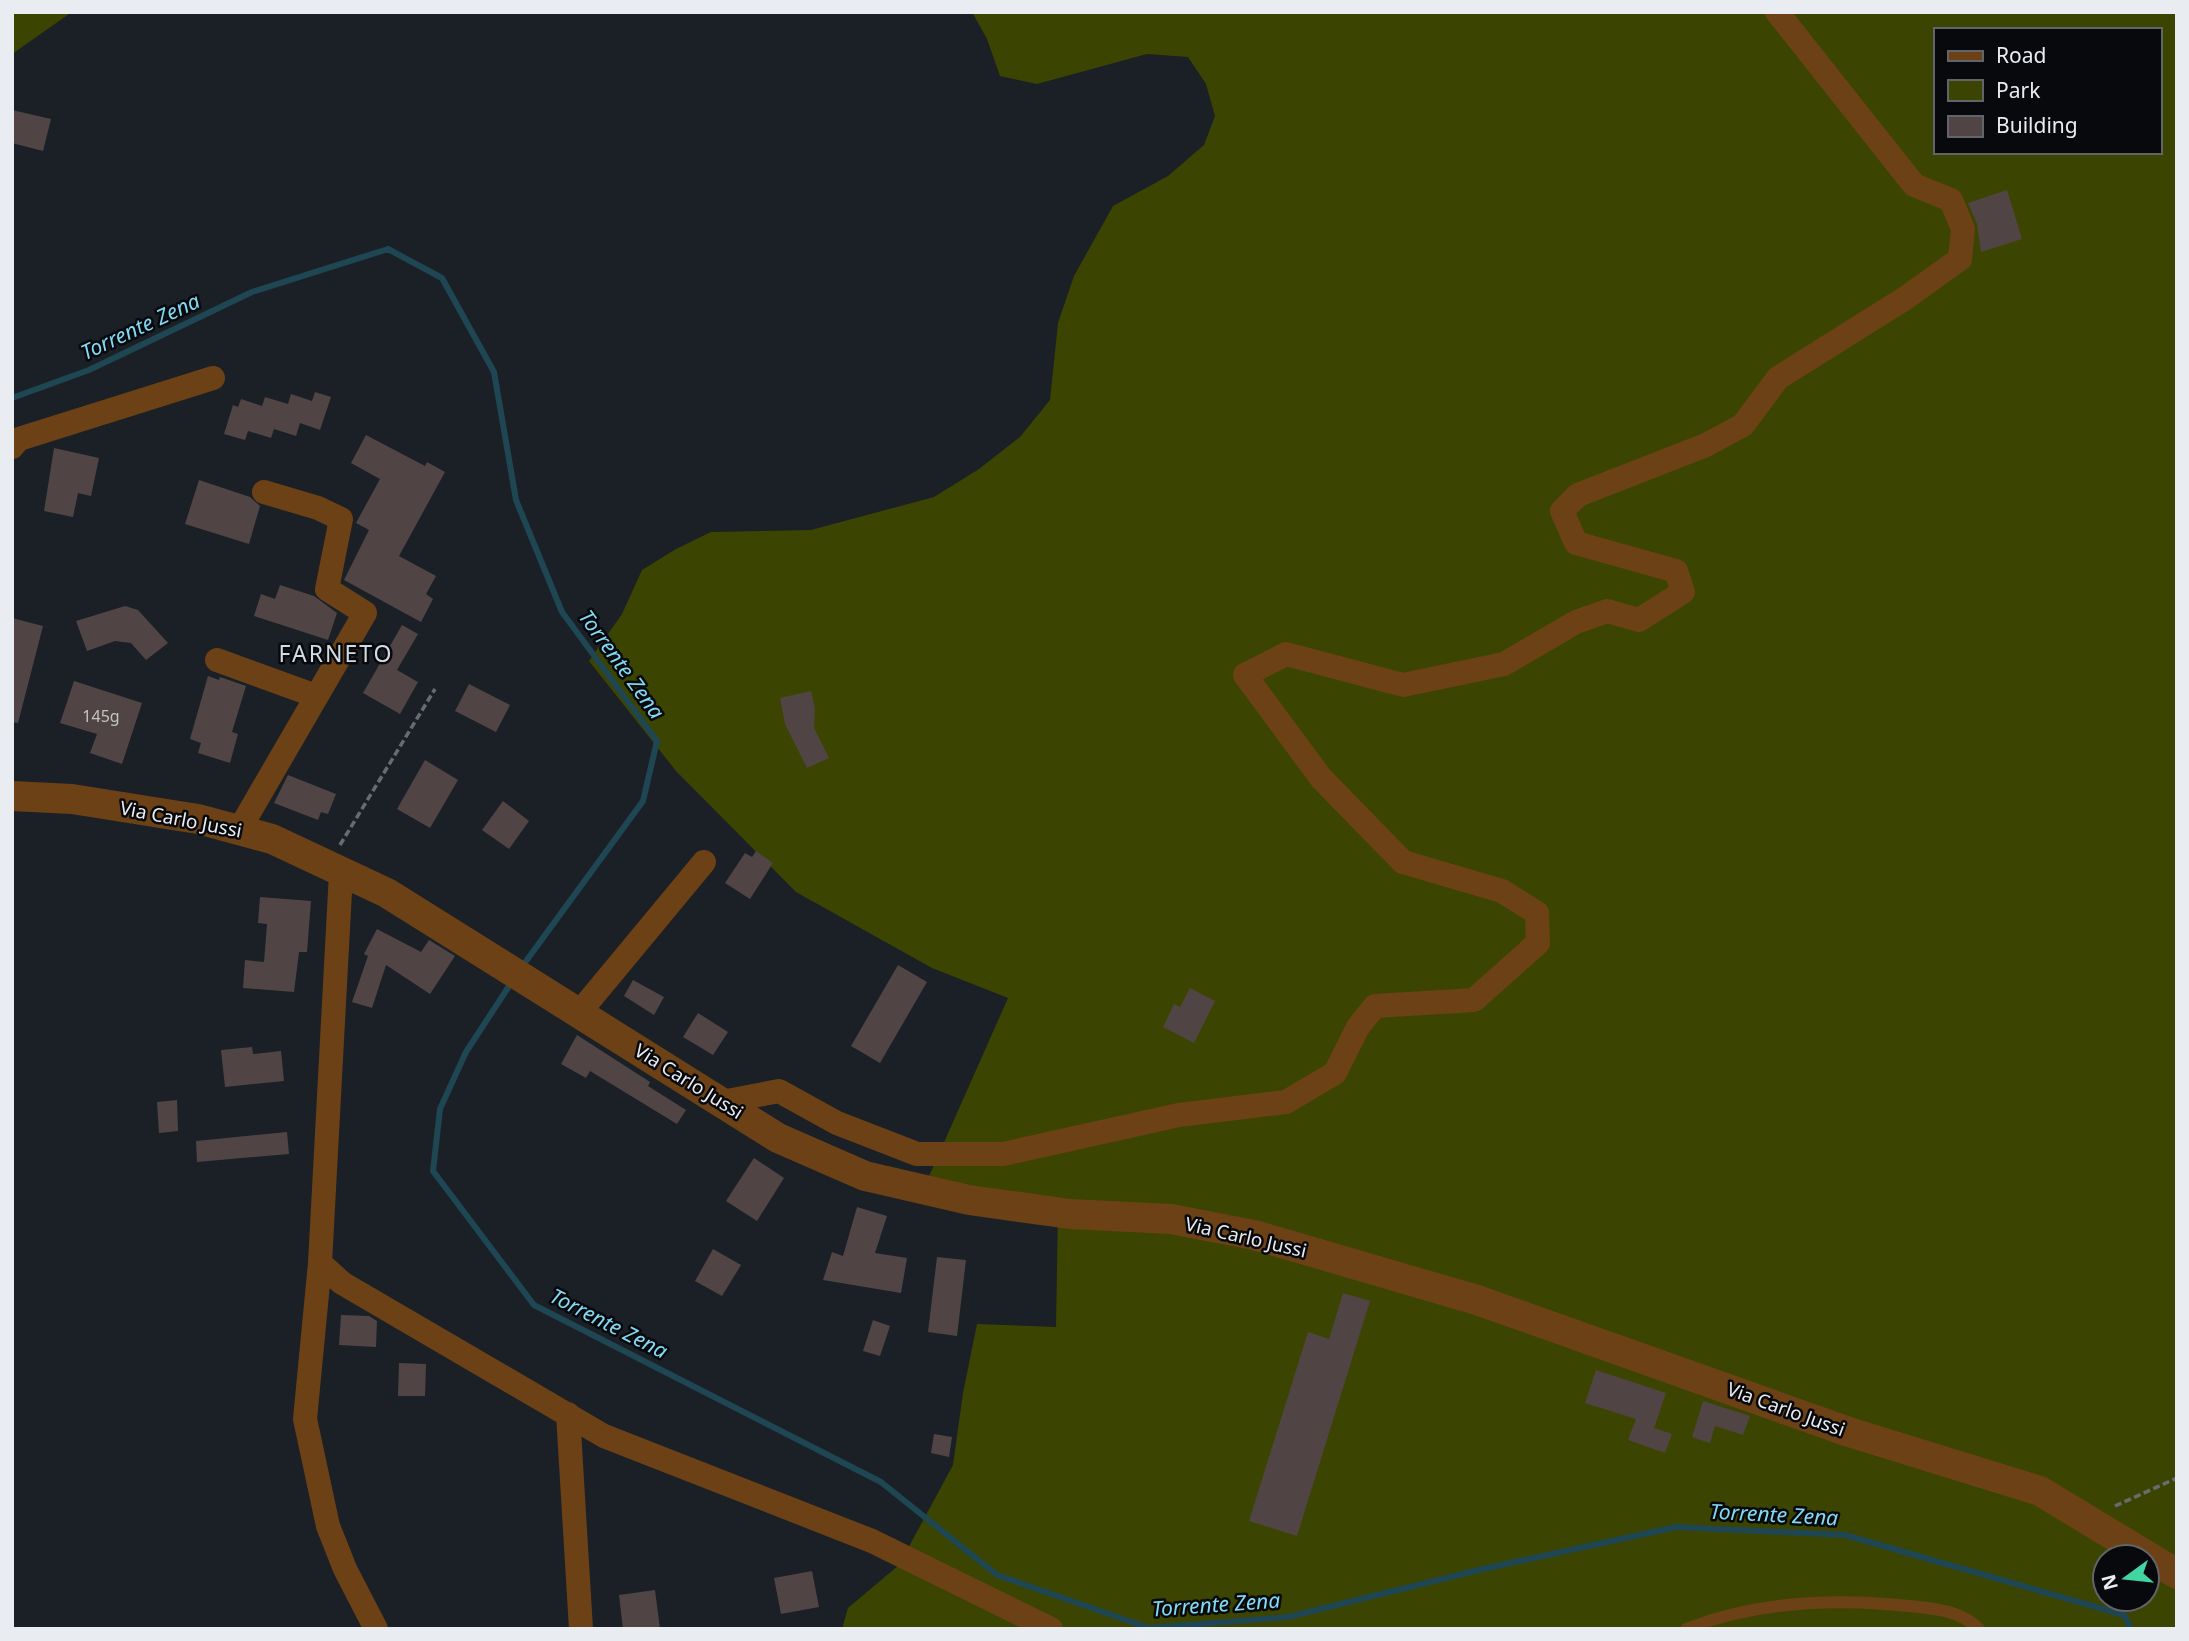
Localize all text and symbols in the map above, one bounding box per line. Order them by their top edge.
legend [1934,28,2161,154]
text: Road [1996,41,2046,69]
text: Park [1996,76,2041,104]
text: Building [1996,111,2078,139]
water label: Torrente Zena [76,286,204,366]
water label: Torrente Zena [573,604,671,724]
district label: FARNETO [278,637,394,669]
house number: 145g [82,705,120,727]
street label: Via Carlo Jussi [118,794,244,844]
street label: Via Carlo Jussi [630,1037,748,1125]
street label: Via Carlo Jussi [1183,1210,1309,1264]
water label: Torrente Zena [545,1281,673,1365]
street label: Via Carlo Jussi [1723,1376,1849,1442]
water label: Torrente Zena [1709,1497,1839,1531]
north arrow [2091,1543,2161,1613]
text: N [2095,1572,2124,1593]
water label: Torrente Zena [1151,1586,1281,1622]

